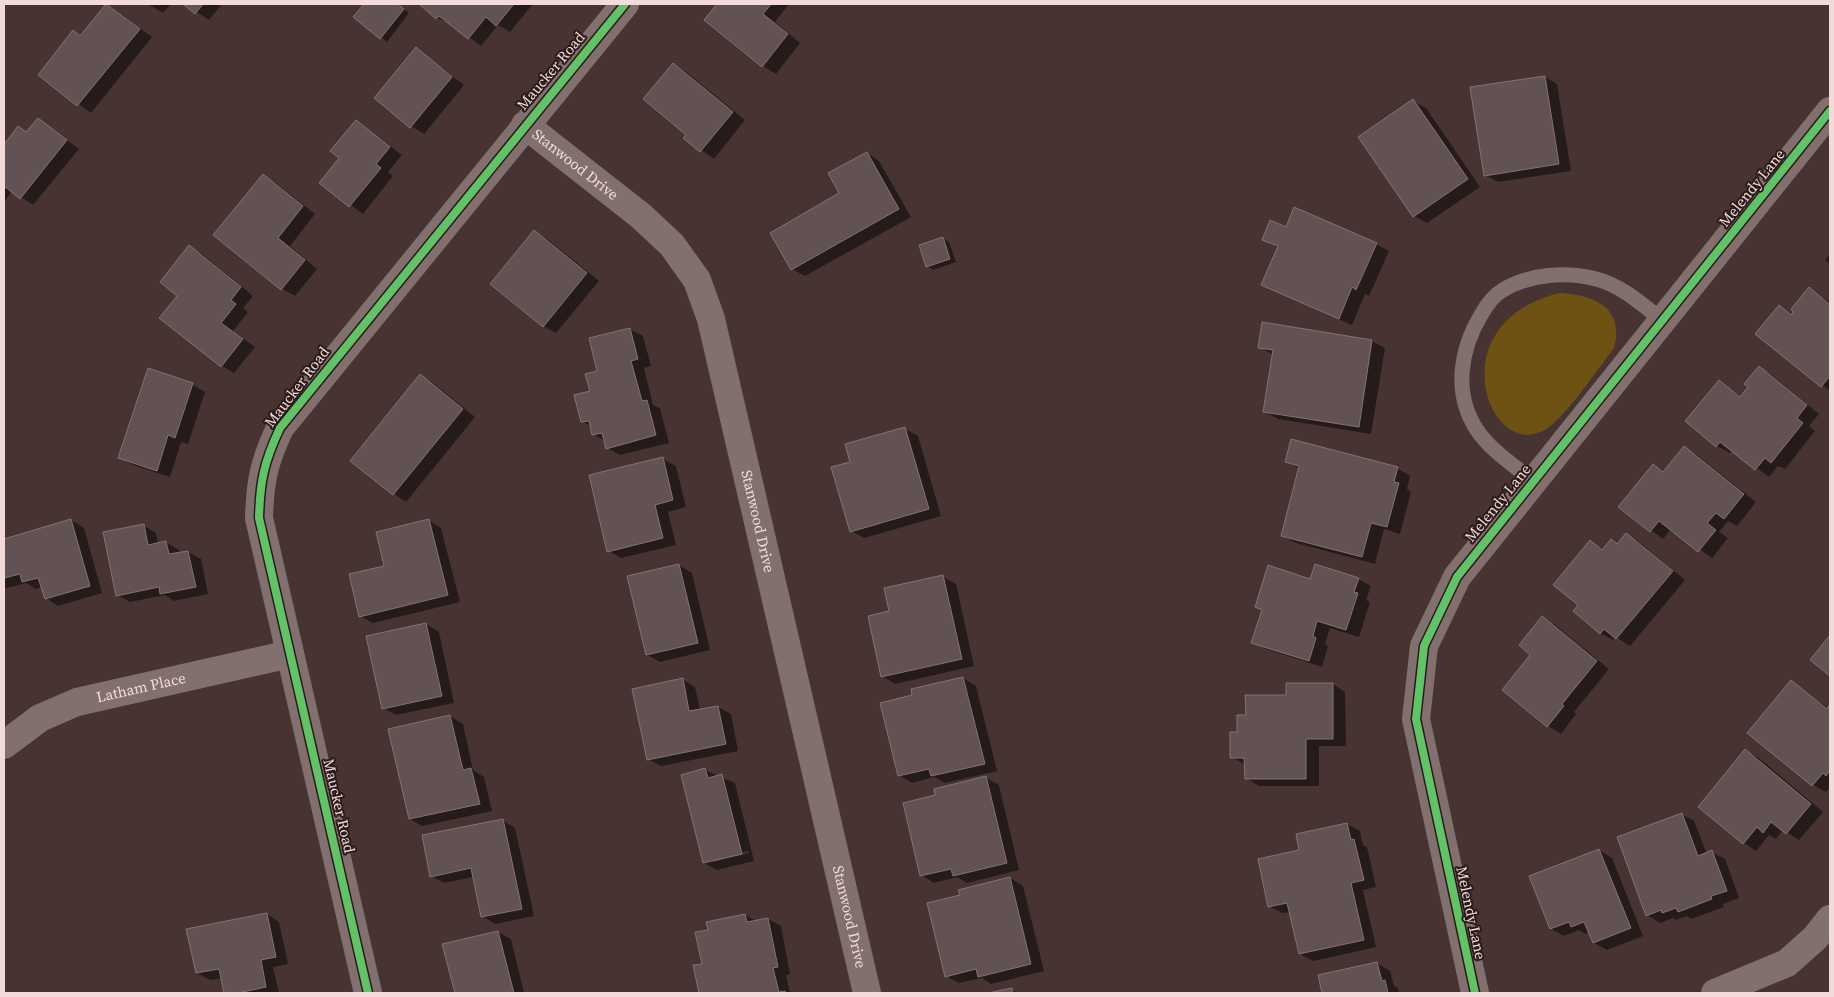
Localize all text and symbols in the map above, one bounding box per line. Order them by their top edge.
street label: Maucker Road [512,27,590,114]
street label: Stanwood Drive [528,124,624,205]
street label: Melendy Lane [1714,144,1790,231]
street label: Maucker Road [259,342,334,431]
street label: Melendy Lane [1460,459,1536,546]
street label: Stanwood Drive [736,468,780,575]
street label: Latham Place [94,667,188,707]
street label: Maucker Road [318,757,361,855]
street label: Stanwood Drive [828,863,872,970]
street label: Melendy Lane [1451,864,1492,962]

